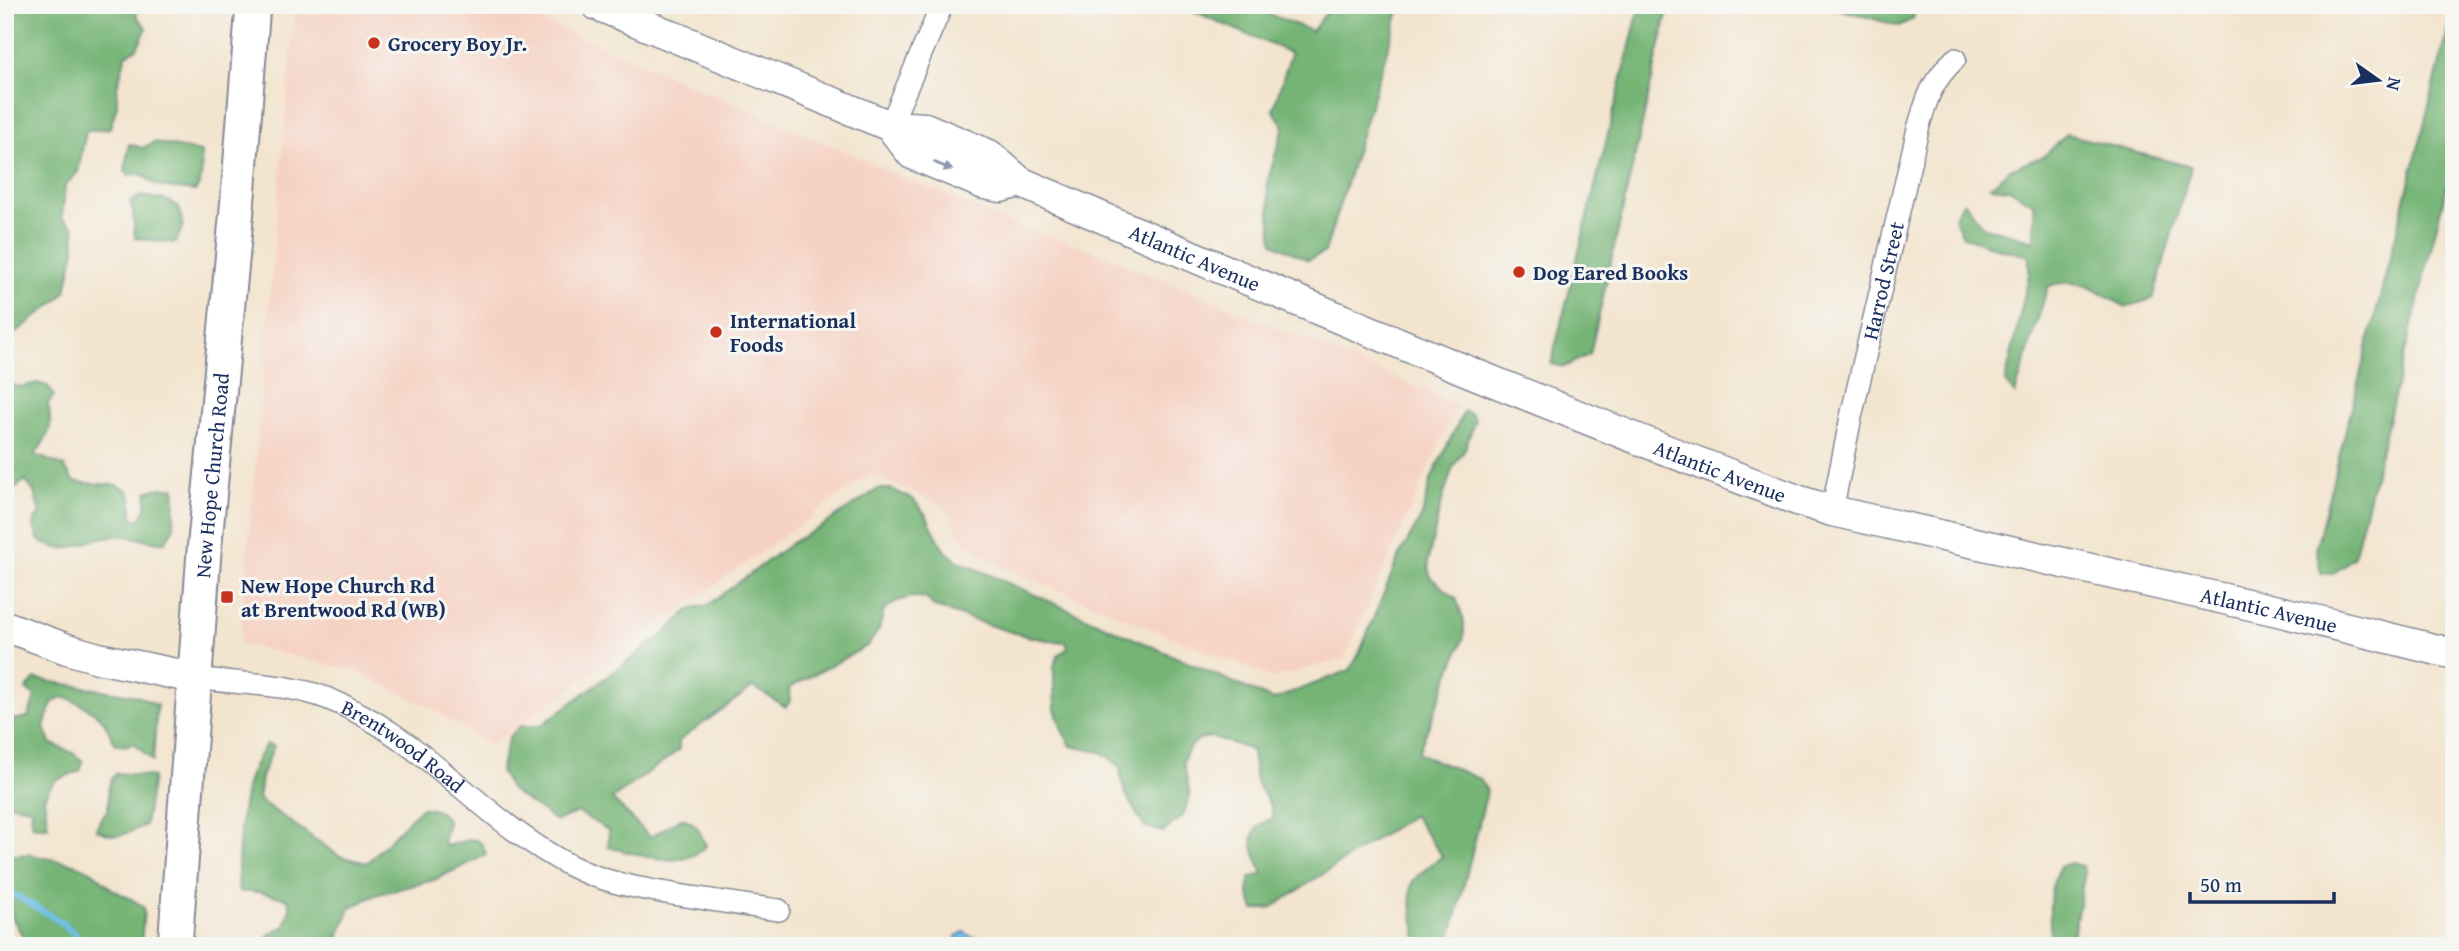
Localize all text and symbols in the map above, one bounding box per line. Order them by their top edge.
place label: Grocery Boy Jr. [388,28,527,59]
marker: Grocery Boy Jr. [366,35,382,51]
north arrow [2344,46,2414,116]
text: N [2379,75,2410,94]
one-way arrow [932,161,953,172]
street label: Atlantic Avenue [1125,216,1265,299]
street label: Harrod Street [1854,218,1912,343]
place label: Dog Eared Books [1533,257,1688,288]
marker: Dog Eared Books [1511,264,1527,280]
place label: International Foods [730,305,856,360]
marker: International Foods [708,324,724,340]
street label: New Hope Church Road [187,371,237,579]
street label: Atlantic Avenue [1649,431,1791,510]
place label: New Hope Church Rd at Brentwood Rd (WB) [241,570,446,625]
street label: Atlantic Avenue [2198,579,2341,641]
marker: New Hope Church Rd at Brentwood Rd (WB) [219,589,235,605]
street label: Brentwood Road [336,691,472,800]
scale bar [2190,860,2333,904]
text: 50 m [2200,869,2242,900]

